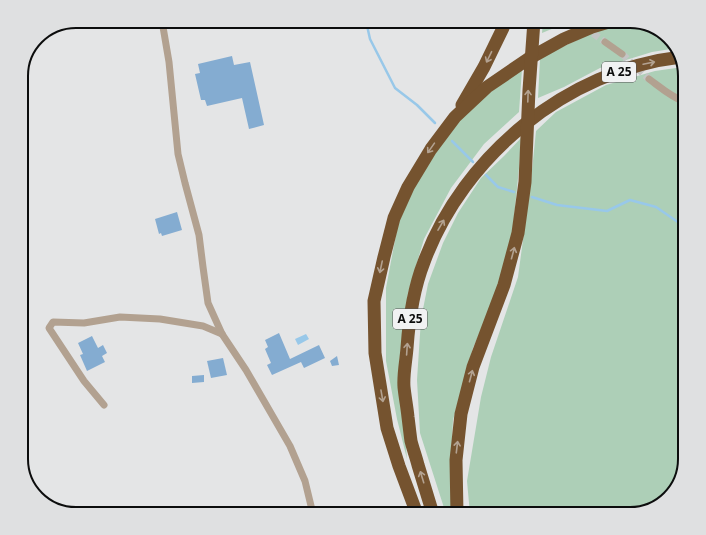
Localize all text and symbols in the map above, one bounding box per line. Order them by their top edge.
one-way arrow [485,50,492,62]
one-way arrow [642,58,655,66]
road number: A 25 [602,62,636,82]
one-way arrow [525,90,532,103]
one-way arrow [427,143,435,154]
one-way arrow [437,219,445,231]
one-way arrow [510,247,517,260]
one-way arrow [377,260,385,273]
road number: A 25 [393,309,427,329]
one-way arrow [403,343,410,356]
one-way arrow [468,370,475,383]
one-way arrow [378,389,386,402]
one-way arrow [453,441,461,454]
one-way arrow [418,470,425,483]

